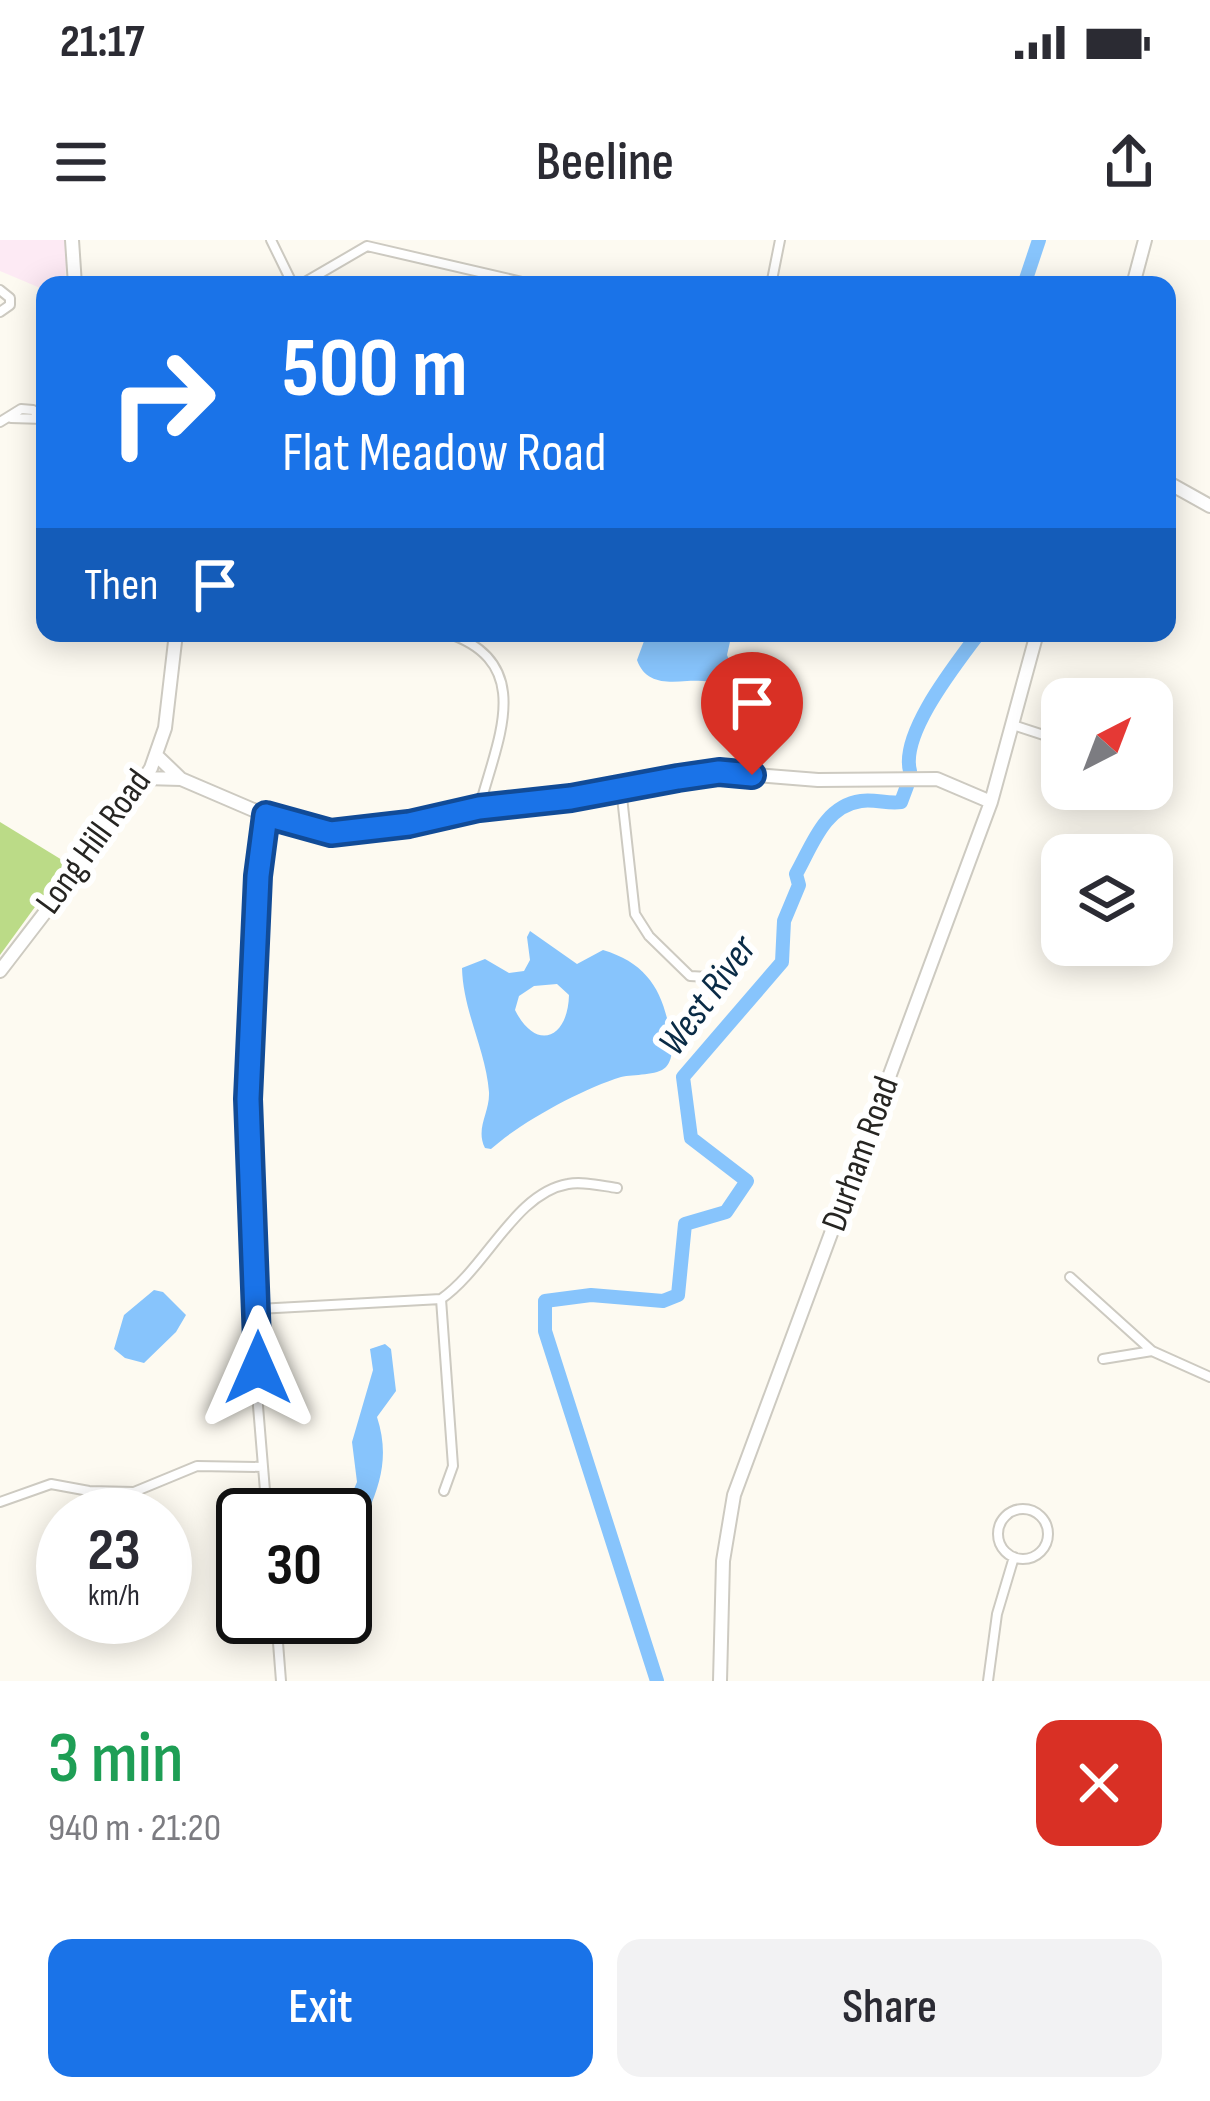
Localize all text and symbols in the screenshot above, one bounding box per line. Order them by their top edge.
text: 21:17 [60,15,144,70]
icon: menu [48,129,114,195]
icon: share [1096,129,1162,195]
text: Beeline [536,130,674,195]
text: 500 m [282,319,468,420]
icon: right [84,324,240,480]
text: Flat Meadow Road [282,421,607,486]
icon: arrive [182,552,248,618]
text: Then [84,558,158,613]
pin [701,652,803,775]
icon: arrive [719,670,785,736]
north arrow [1041,678,1173,810]
map controls [1041,678,1173,966]
street label: Long Hill Road [27,762,161,922]
button: layers [1041,834,1173,966]
water label: West River [649,925,768,1065]
street label: Durham Road [813,1071,909,1237]
position arrow [195,1305,321,1431]
speed limit sign: 30 [216,1488,372,1644]
text: 23 [87,1515,141,1587]
text: km/h [88,1578,140,1614]
text: 3 min [48,1716,183,1803]
button: close [1036,1720,1162,1846]
text: 940 m · 21:20 [48,1805,221,1852]
button: Exit [48,1939,593,2077]
button: Share [617,1939,1162,2077]

